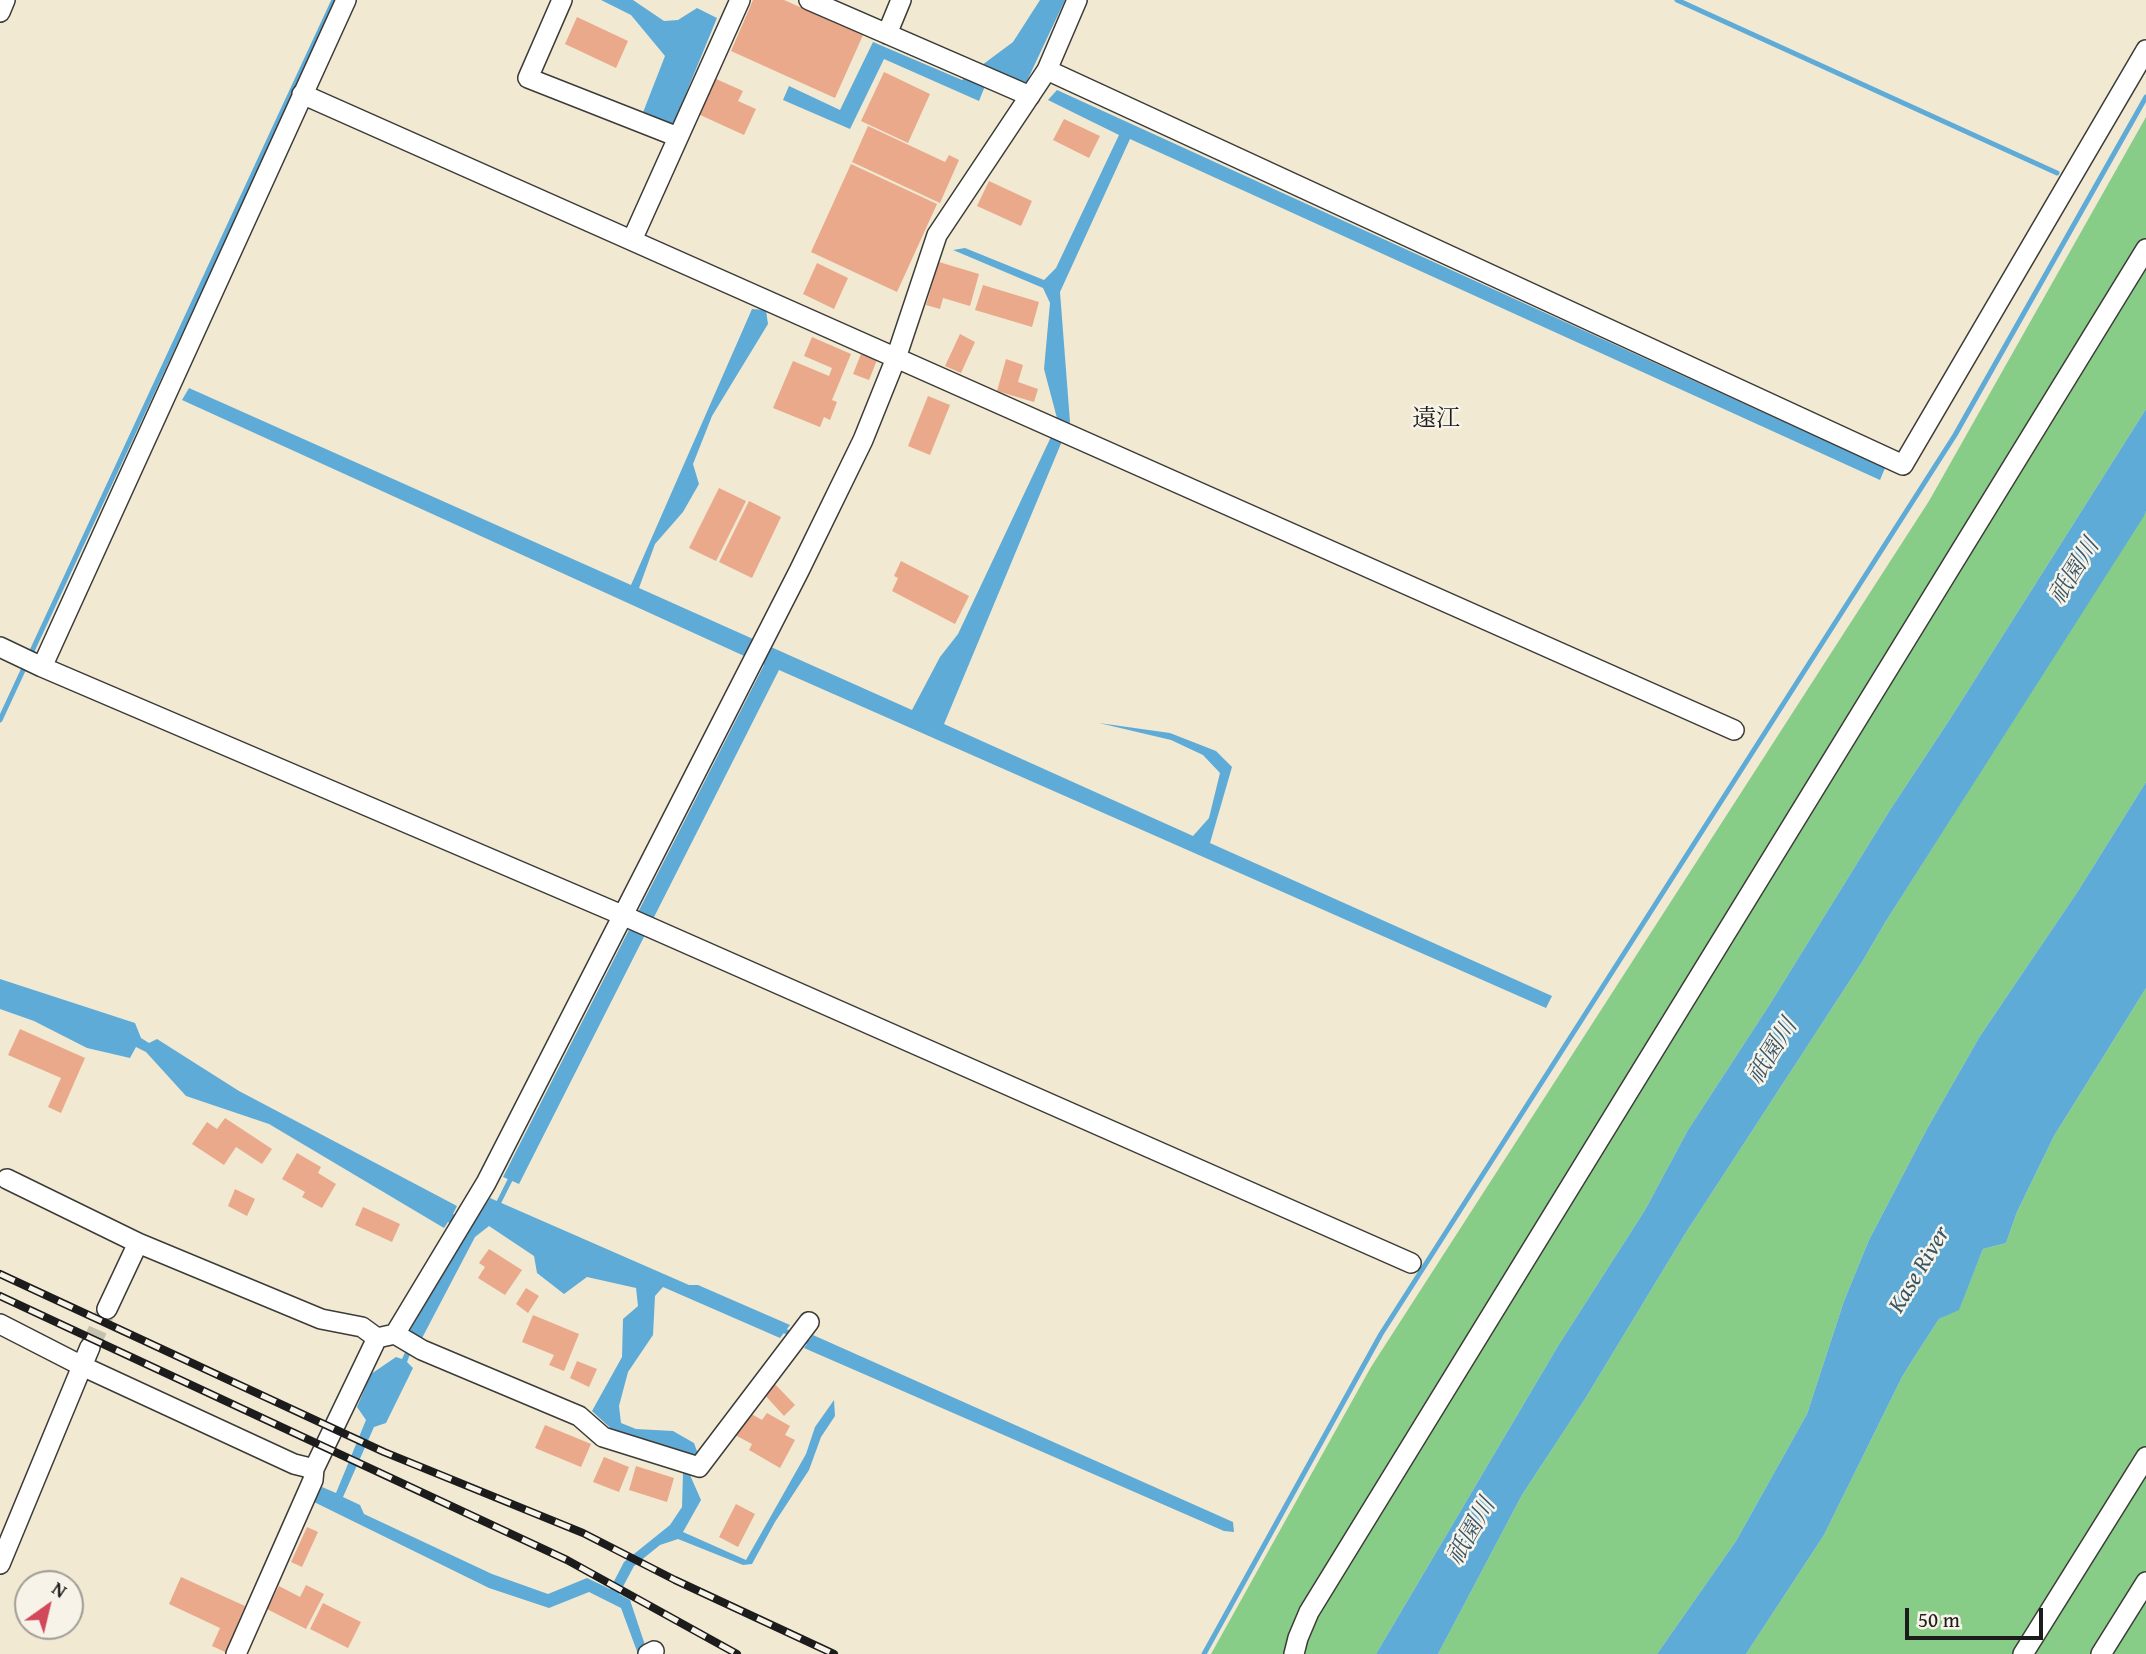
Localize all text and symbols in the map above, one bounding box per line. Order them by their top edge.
district label: 遠江 [1412,406,1460,434]
water label: 祇園川 [2044,534,2106,610]
water label: 祇園川 [1742,1014,1804,1090]
water label: Kase River [1883,1222,1957,1318]
water label: 祇園川 [1442,1494,1502,1570]
north arrow [14,1570,84,1640]
text: N [47,1574,73,1604]
scale bar [1908,1594,2046,1638]
text: 50 m [1918,1604,1960,1635]

